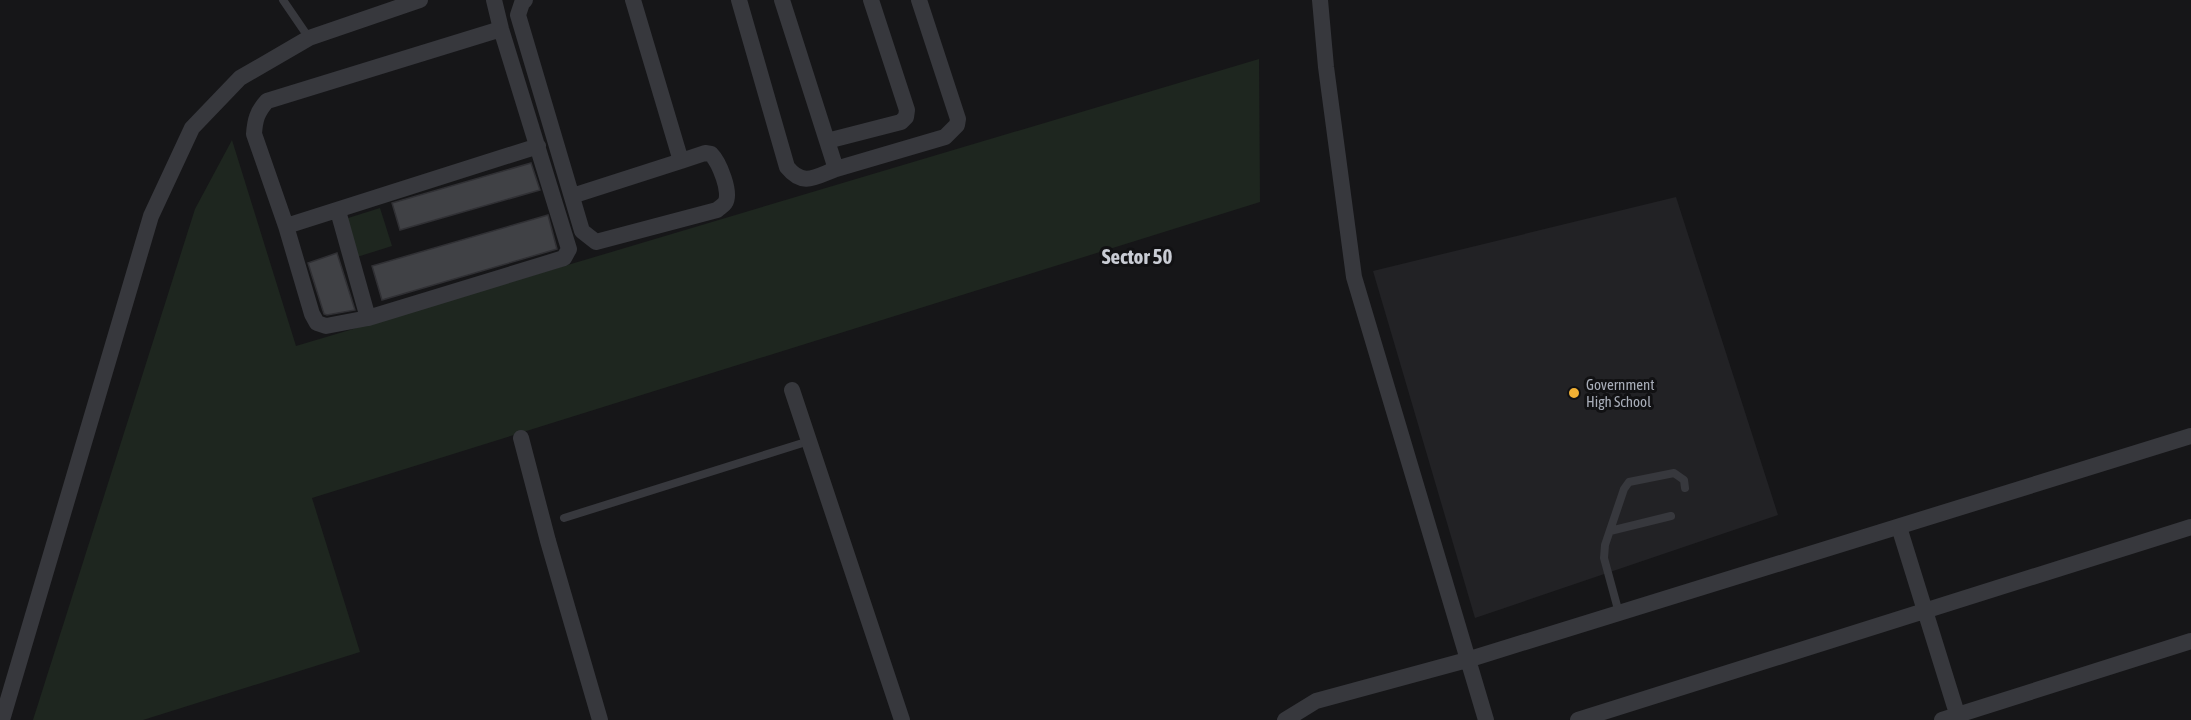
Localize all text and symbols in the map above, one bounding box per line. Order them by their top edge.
district label: Sector 50 [1102,244,1172,268]
place label: Government High School [1586,376,1655,410]
marker: Government High School [1567,386,1581,400]

